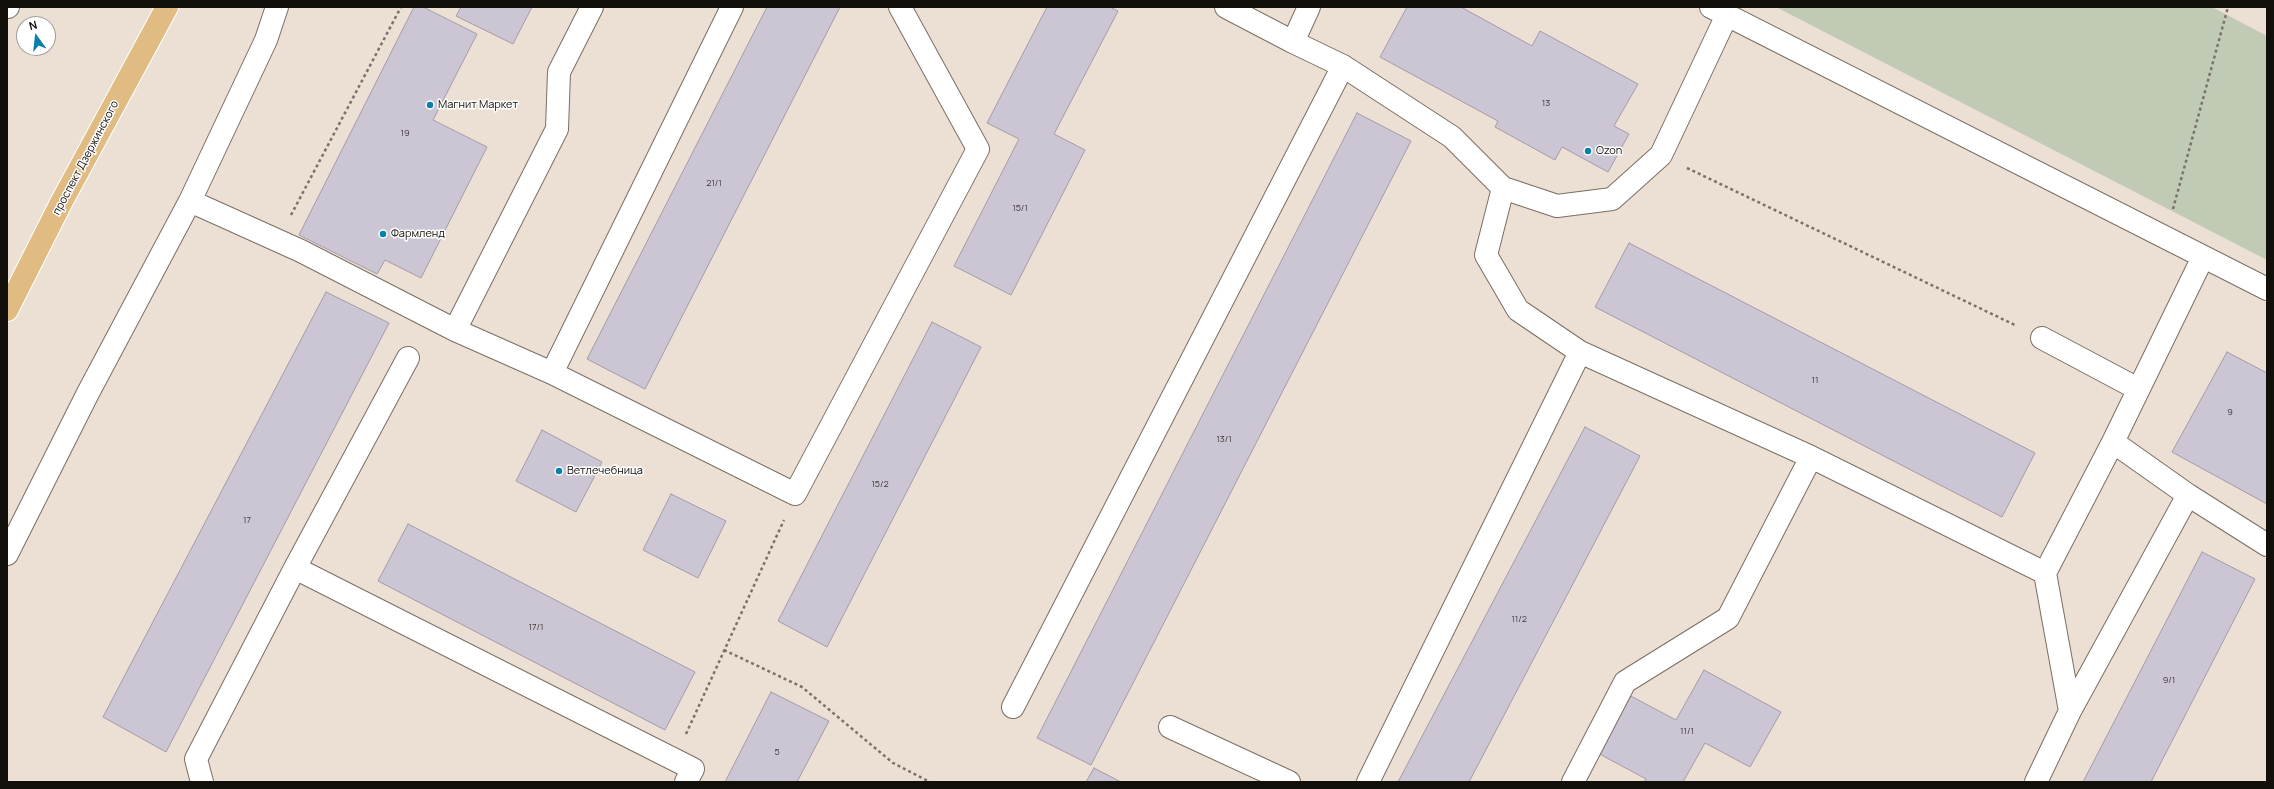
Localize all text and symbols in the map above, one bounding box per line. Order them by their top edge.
north arrow [16,16,56,56]
text: N [27,17,39,33]
place label: Магнит Маркет [438,98,518,112]
house number: 13 [1542,98,1550,108]
street label: проспект Дзержинского [50,99,122,217]
marker: Магнит Маркет [425,100,435,110]
house number: 19 [400,128,410,138]
place label: Ozon [1596,144,1622,158]
marker: Ozon [1583,146,1593,156]
house number: 21/1 [706,178,722,188]
house number: 15/1 [1012,203,1028,213]
place label: Фармленд [391,227,445,241]
marker: Фармленд [378,229,388,239]
house number: 11 [1811,375,1819,385]
house number: 9 [2227,407,2233,417]
house number: 13/1 [1216,434,1232,444]
place label: Ветлечебница [567,464,643,478]
marker: Ветлечебница [554,466,564,476]
house number: 15/2 [871,479,889,489]
house number: 17 [243,515,251,525]
house number: 11/2 [1511,614,1527,624]
house number: 17/1 [528,622,544,632]
house number: 9/1 [2163,675,2175,685]
house number: 11/1 [1680,726,1694,736]
house number: 5 [774,747,780,757]

